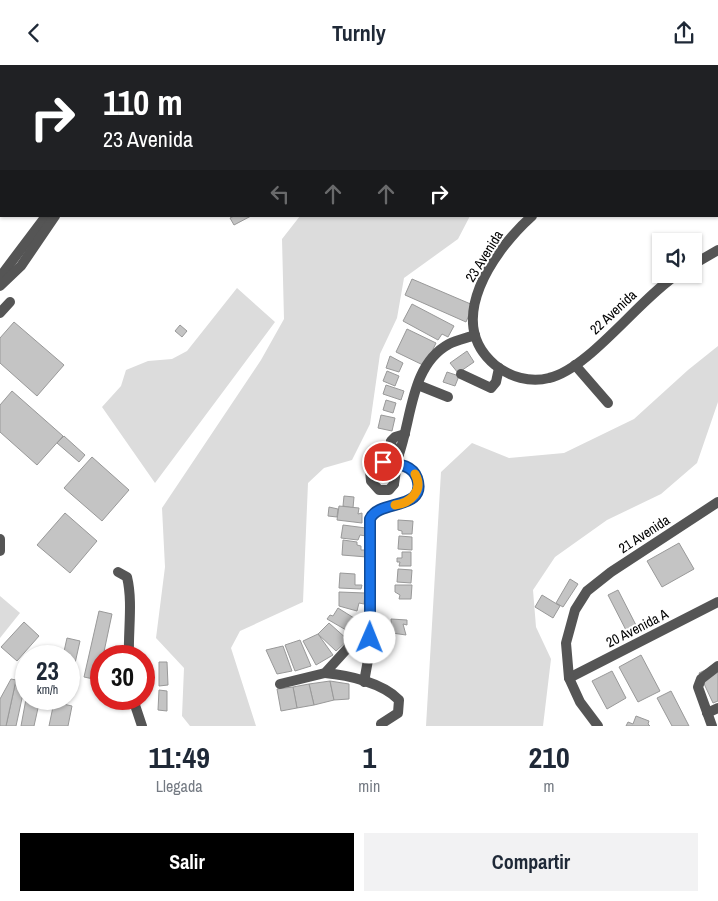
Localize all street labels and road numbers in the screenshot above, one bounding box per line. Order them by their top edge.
street label: 23 Avenida [461,226,507,285]
street label: 22 Avenida [586,285,641,338]
street label: 21 Avenida [615,511,673,557]
street label: 20 Avenida A [603,605,671,651]

